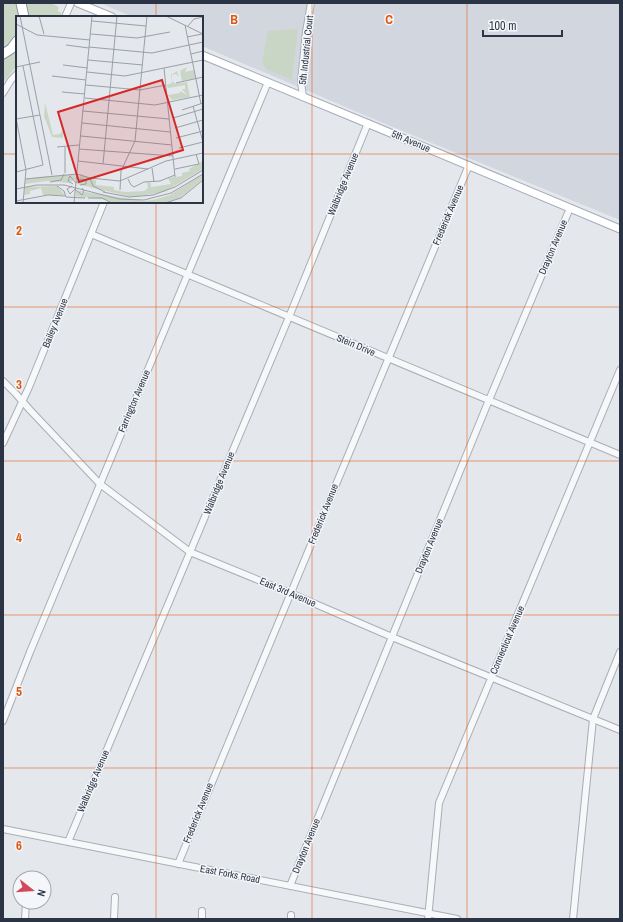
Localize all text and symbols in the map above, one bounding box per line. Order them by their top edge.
text: B [230,11,238,28]
text: C [385,11,393,28]
scale bar [483,12,562,38]
street label: 5th Industrial Court [296,14,316,85]
inset map [16,16,203,203]
text: 100 m [489,18,516,34]
street label: 5th Avenue [390,127,433,155]
street label: Walbridge Avenue [325,150,362,217]
street label: Frederick Avenue [429,183,467,247]
street label: Drayton Avenue [536,217,571,276]
text: 2 [16,222,22,239]
street label: Bailey Avenue [39,296,71,350]
street label: Stein Drive [335,331,378,359]
street label: Farrington Avenue [115,367,153,434]
text: 3 [16,376,22,393]
street label: Walbridge Avenue [201,449,238,516]
street label: Frederick Avenue [305,481,341,546]
street label: Drayton Avenue [412,516,446,575]
text: 4 [16,529,22,546]
street label: East 3rd Avenue [258,574,319,610]
street label: Connecticut Avenue [487,603,527,676]
text: 5 [16,683,22,700]
street label: Walbridge Avenue [74,747,112,814]
street label: Frederick Avenue [180,780,216,845]
street label: Drayton Avenue [289,816,323,875]
text: 6 [16,837,22,854]
street label: East Forks Road [199,862,261,886]
north arrow [12,870,52,910]
text: N [34,888,49,898]

